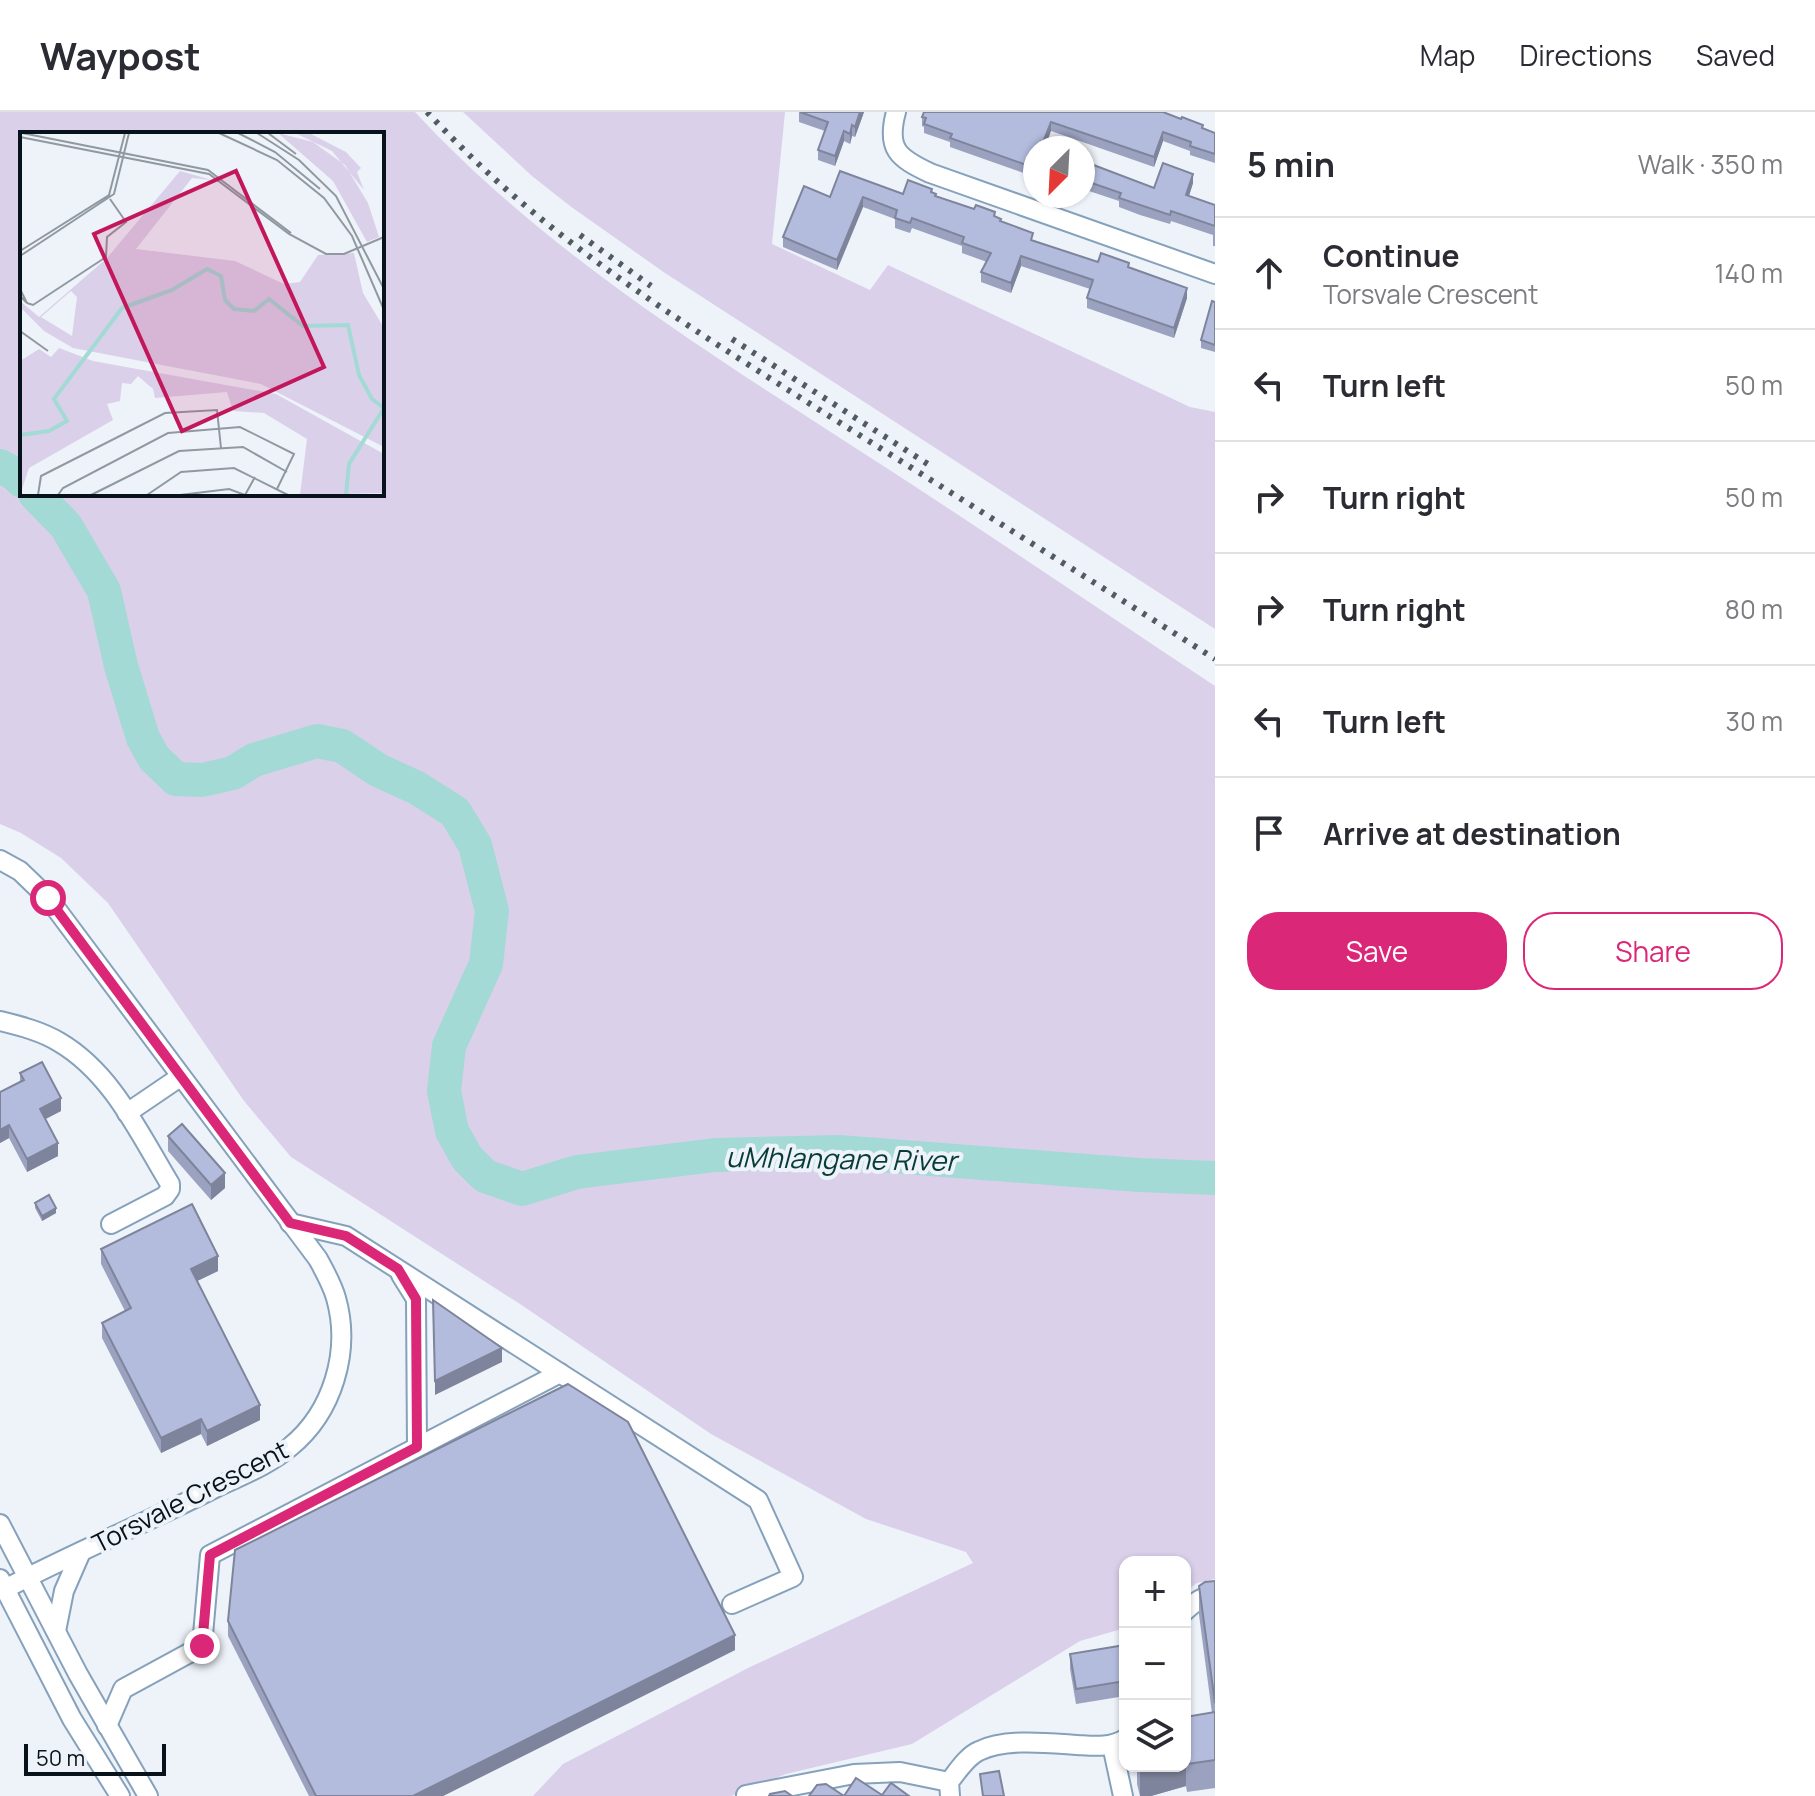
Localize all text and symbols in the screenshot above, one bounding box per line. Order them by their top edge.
text: Waypost [40,29,201,81]
text: Map [1420,36,1475,74]
text: Directions [1519,36,1652,74]
text: Saved [1696,36,1775,74]
inset map [20,132,384,496]
north arrow [1023,136,1095,208]
text: 5 min [1247,141,1335,187]
text: Walk · 350 m [1638,146,1783,182]
text: Continue [1323,235,1459,276]
icon: ahead [1247,251,1291,295]
text: 140 m [1714,255,1783,291]
text: Torsvale Crescent [1323,276,1538,312]
icon: left [1247,363,1291,407]
text: Turn left [1323,365,1446,406]
text: 50 m [1725,367,1783,403]
icon: right [1247,475,1291,519]
text: Turn right [1323,477,1466,518]
text: 50 m [1725,479,1783,515]
icon: right [1247,587,1291,631]
text: Turn right [1323,589,1466,630]
text: 80 m [1725,591,1783,627]
icon: left [1247,699,1291,743]
text: Turn left [1323,701,1446,742]
text: 30 m [1726,703,1783,739]
icon: arrive [1247,811,1291,855]
text: Arrive at destination [1323,813,1621,854]
route start [30,880,66,916]
button: Save [1247,912,1507,990]
button: Share [1523,912,1783,990]
water label: uMhlangane River [725,1137,960,1179]
street label: Torsvale Crescent [86,1431,294,1561]
map controls [1119,1556,1191,1772]
button: + [1119,1556,1191,1628]
route end [184,1628,220,1664]
button: − [1119,1628,1191,1700]
button: layers [1119,1700,1191,1772]
scale bar [24,1740,166,1776]
text: 50 m [36,1743,85,1773]

